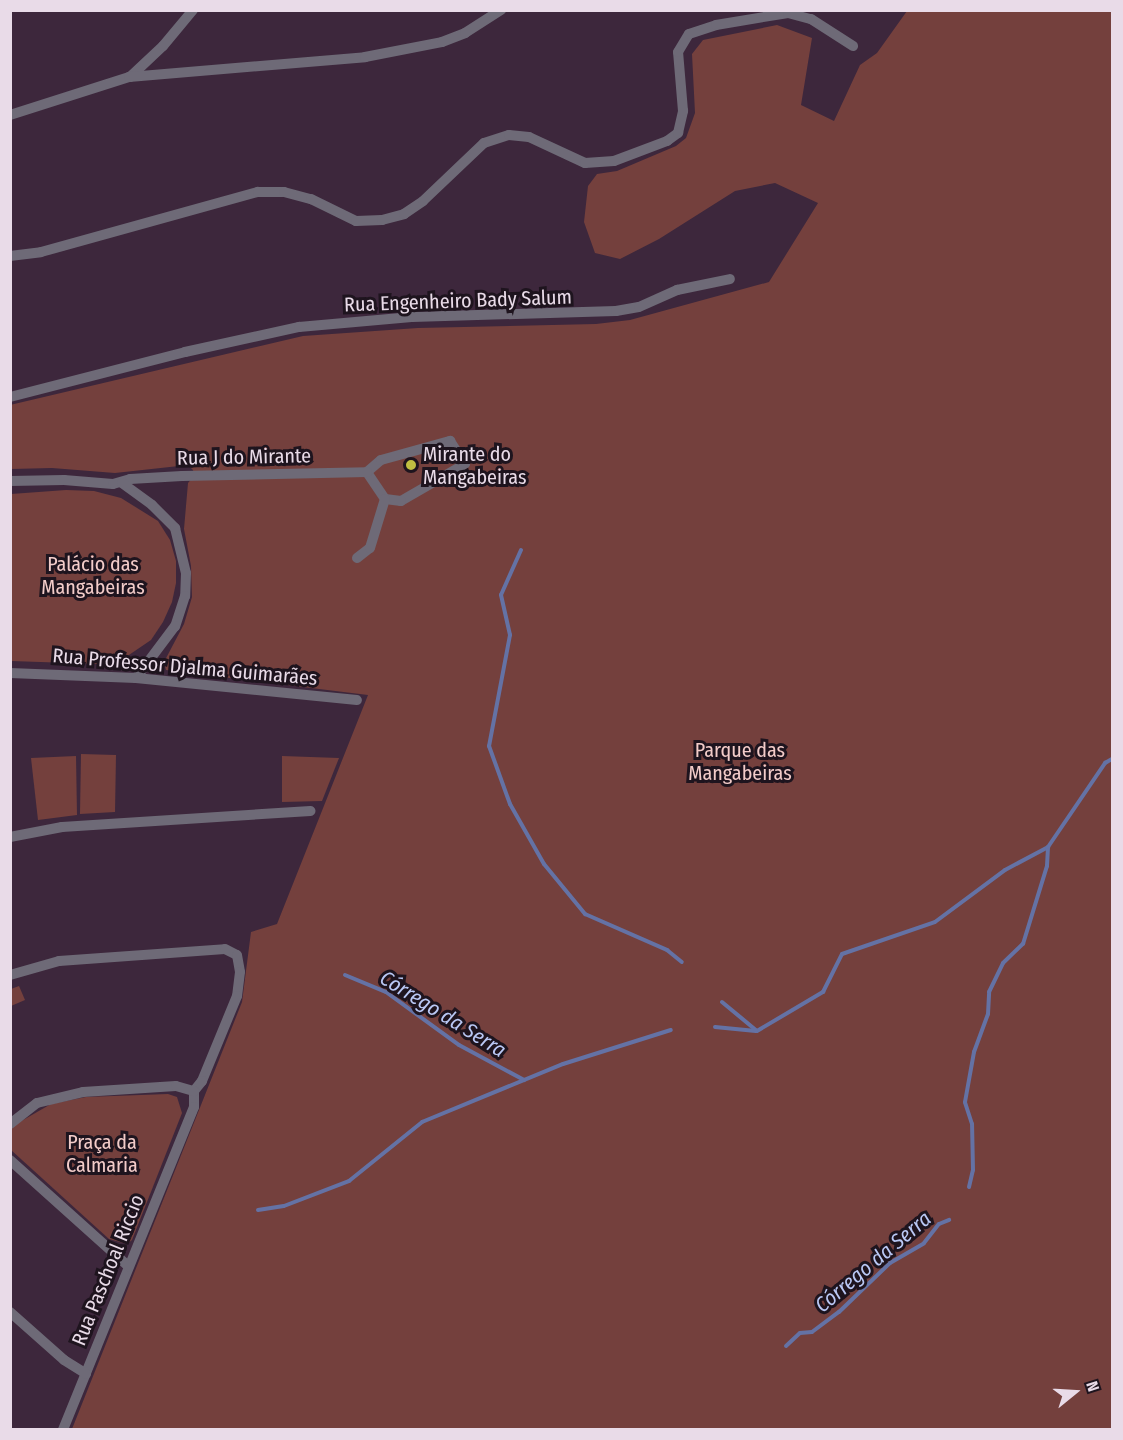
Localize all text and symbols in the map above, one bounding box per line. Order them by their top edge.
street label: Rua Engenheiro Bady Salum [344,285,572,317]
place label: Mirante do Mangabeiras [423,442,526,489]
street label: Rua J do Mirante [177,444,311,470]
marker: Mirante do Mangabeiras [404,458,418,472]
park label: Palácio das Mangabeiras [41,553,145,600]
street label: Rua Professor Djalma Guimarães [52,643,318,691]
park label: Parque das Mangabeiras [688,739,792,786]
water label: Córrego da Serra [375,965,511,1063]
park label: Praça da Calmaria [66,1131,138,1178]
street label: Rua Paschoal Riccio [67,1191,149,1349]
water label: Córrego da Serra [810,1206,936,1318]
north arrow [1045,1362,1105,1422]
text: N [1082,1379,1103,1394]

